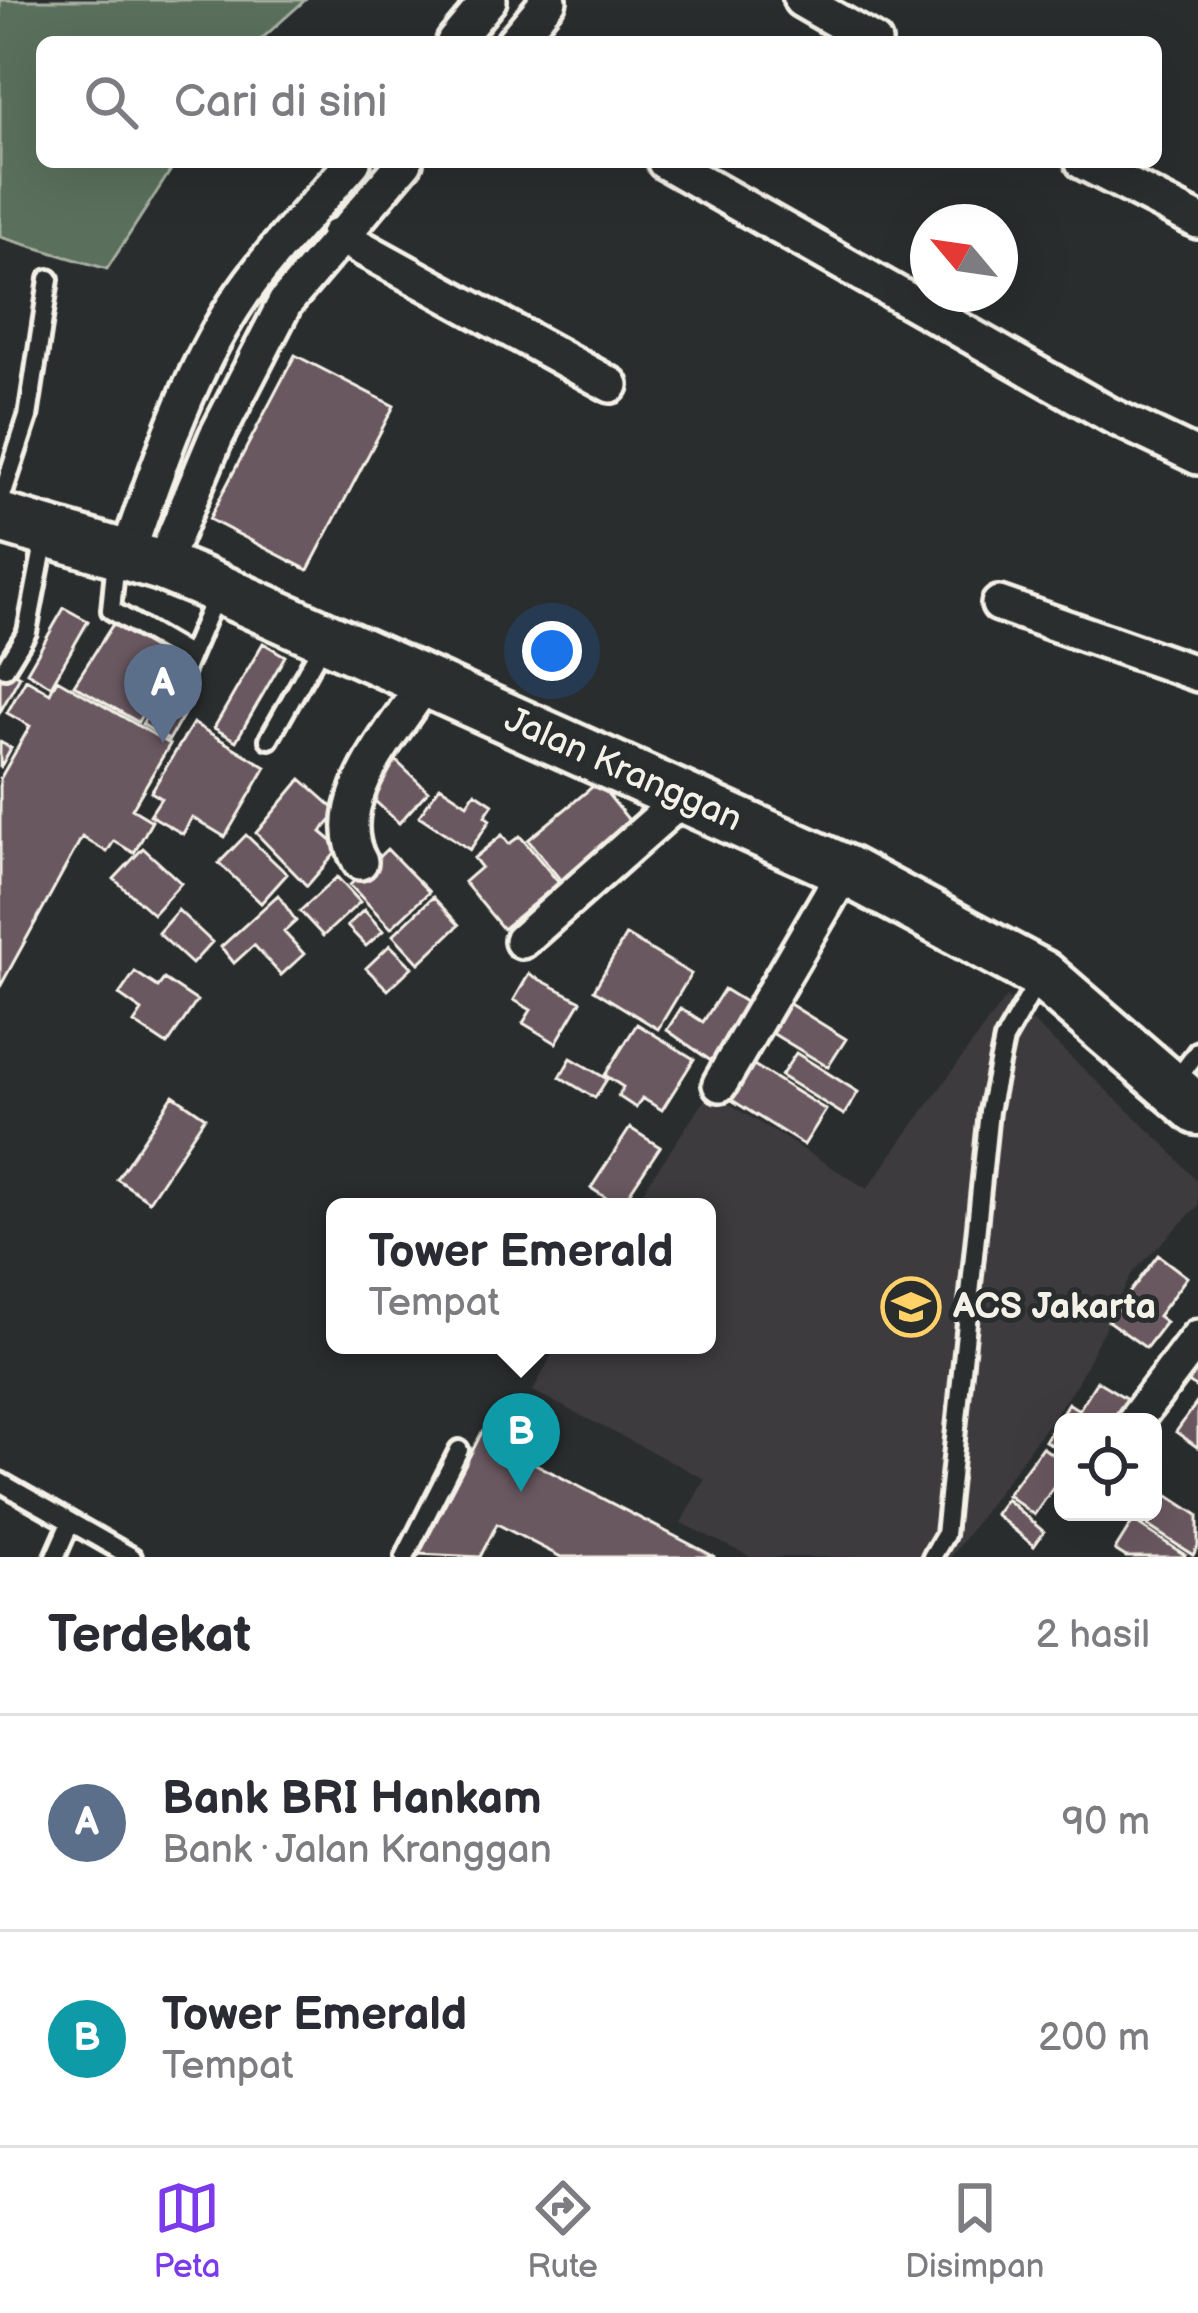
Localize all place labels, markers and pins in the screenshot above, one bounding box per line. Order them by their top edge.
pin: A [124,644,202,743]
school or university icon: ACS Jakarta [880,1276,942,1338]
place label: ACS Jakarta [952,1286,1156,1329]
pin: B [482,1393,560,1492]

